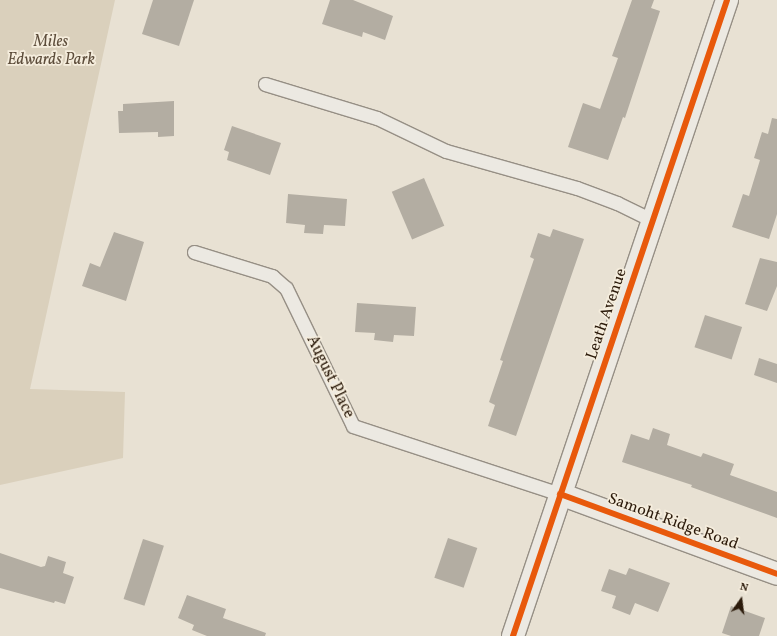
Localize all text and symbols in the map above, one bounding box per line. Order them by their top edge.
park label: Miles Edwards Park [7,32,95,70]
street label: Leath Avenue [582,266,632,362]
street label: August Place [302,333,358,421]
street label: Samoht Ridge Road [605,489,741,555]
north arrow [721,580,761,620]
text: N [738,580,750,596]

